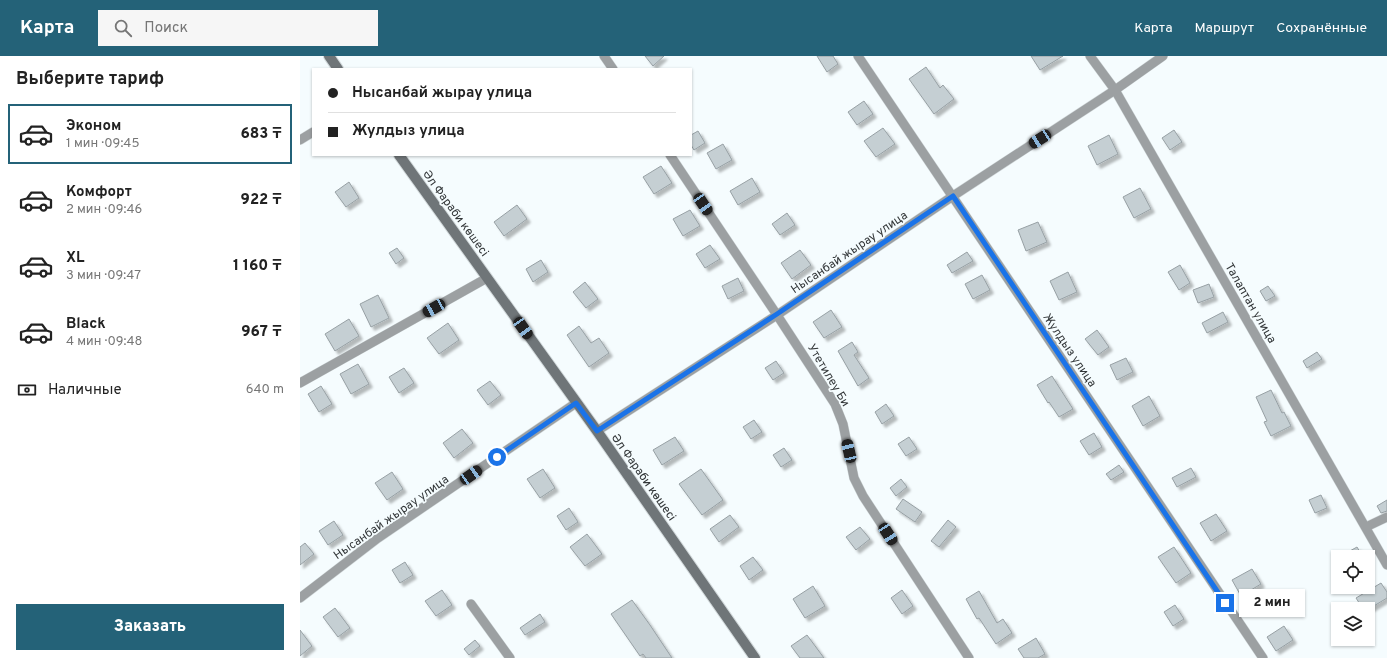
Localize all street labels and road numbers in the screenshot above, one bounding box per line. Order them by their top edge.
street label: Әл Фараби көшесі [418,167,492,260]
street label: Нысанбай жырау улица [788,208,911,298]
street label: Талаптан улица [1221,261,1280,346]
street label: Жулдыз улица [1039,311,1100,391]
street label: Утетилеу Би [803,341,853,410]
street label: Әл Фараби көшесі [607,431,679,524]
street label: Нысанбай жырау улица [331,472,452,564]

